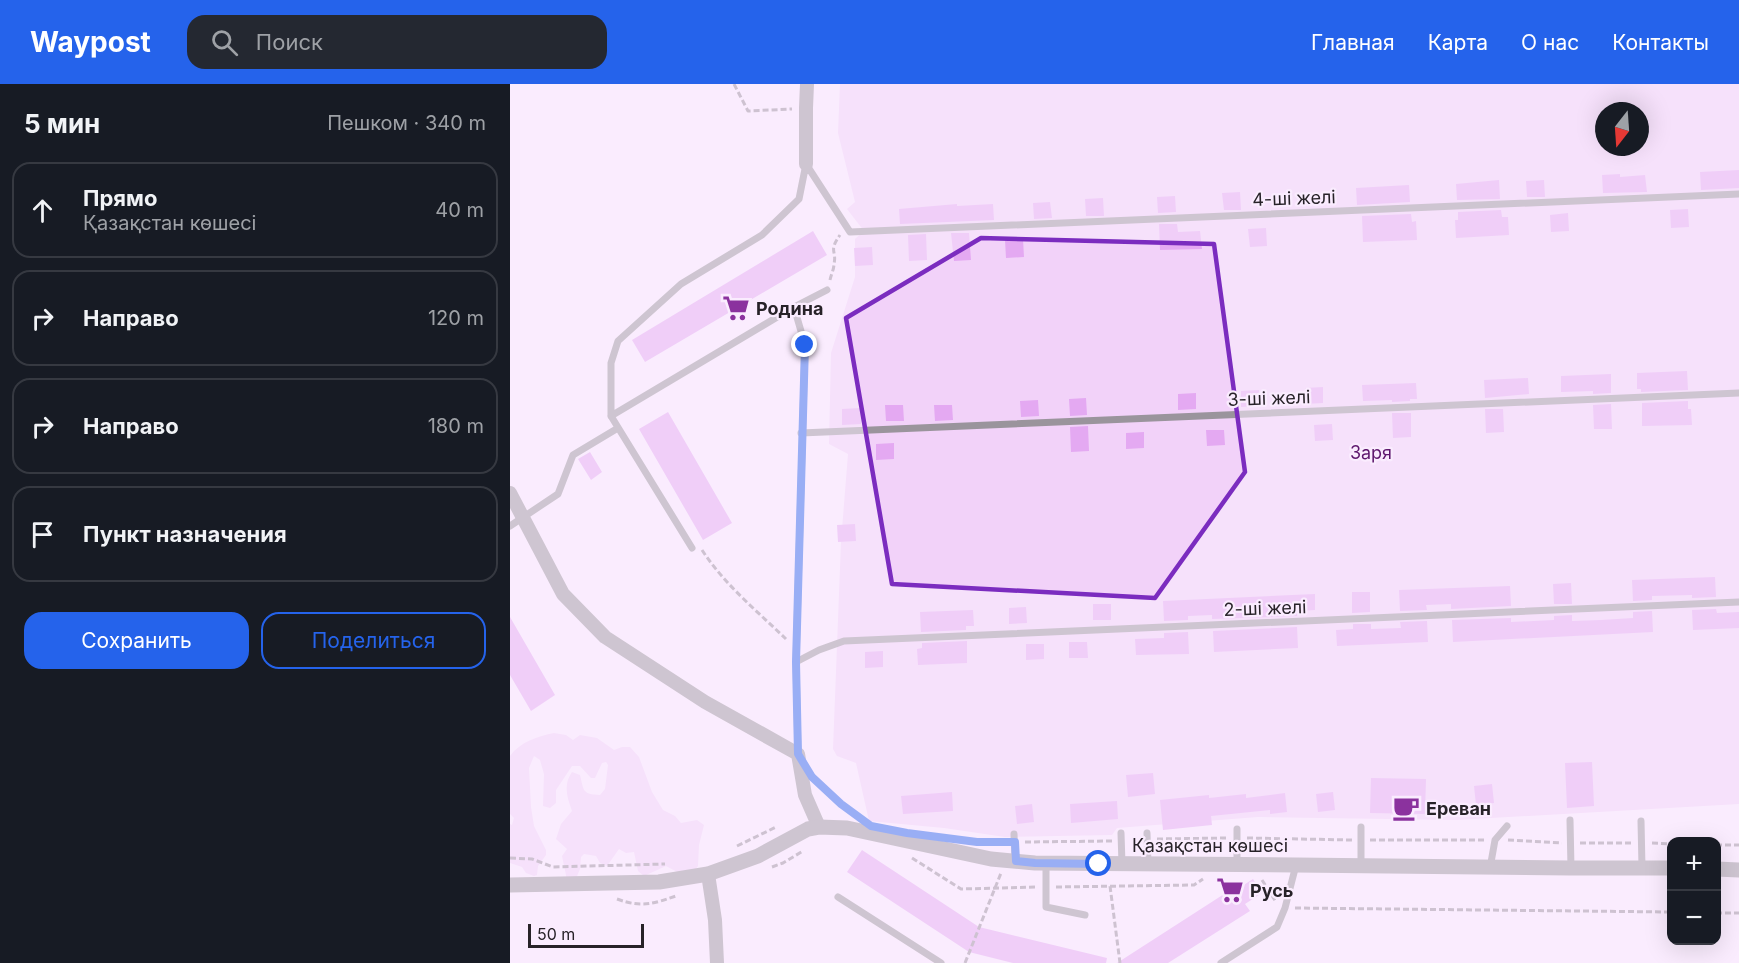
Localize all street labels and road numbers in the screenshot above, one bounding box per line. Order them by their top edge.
street label: 4-ші желі [1252,186,1336,210]
street label: 3-ші желі [1227,386,1311,410]
street label: 2-ші желі [1223,596,1307,620]
street label: Қазақстан көшесі [1132,835,1288,856]

